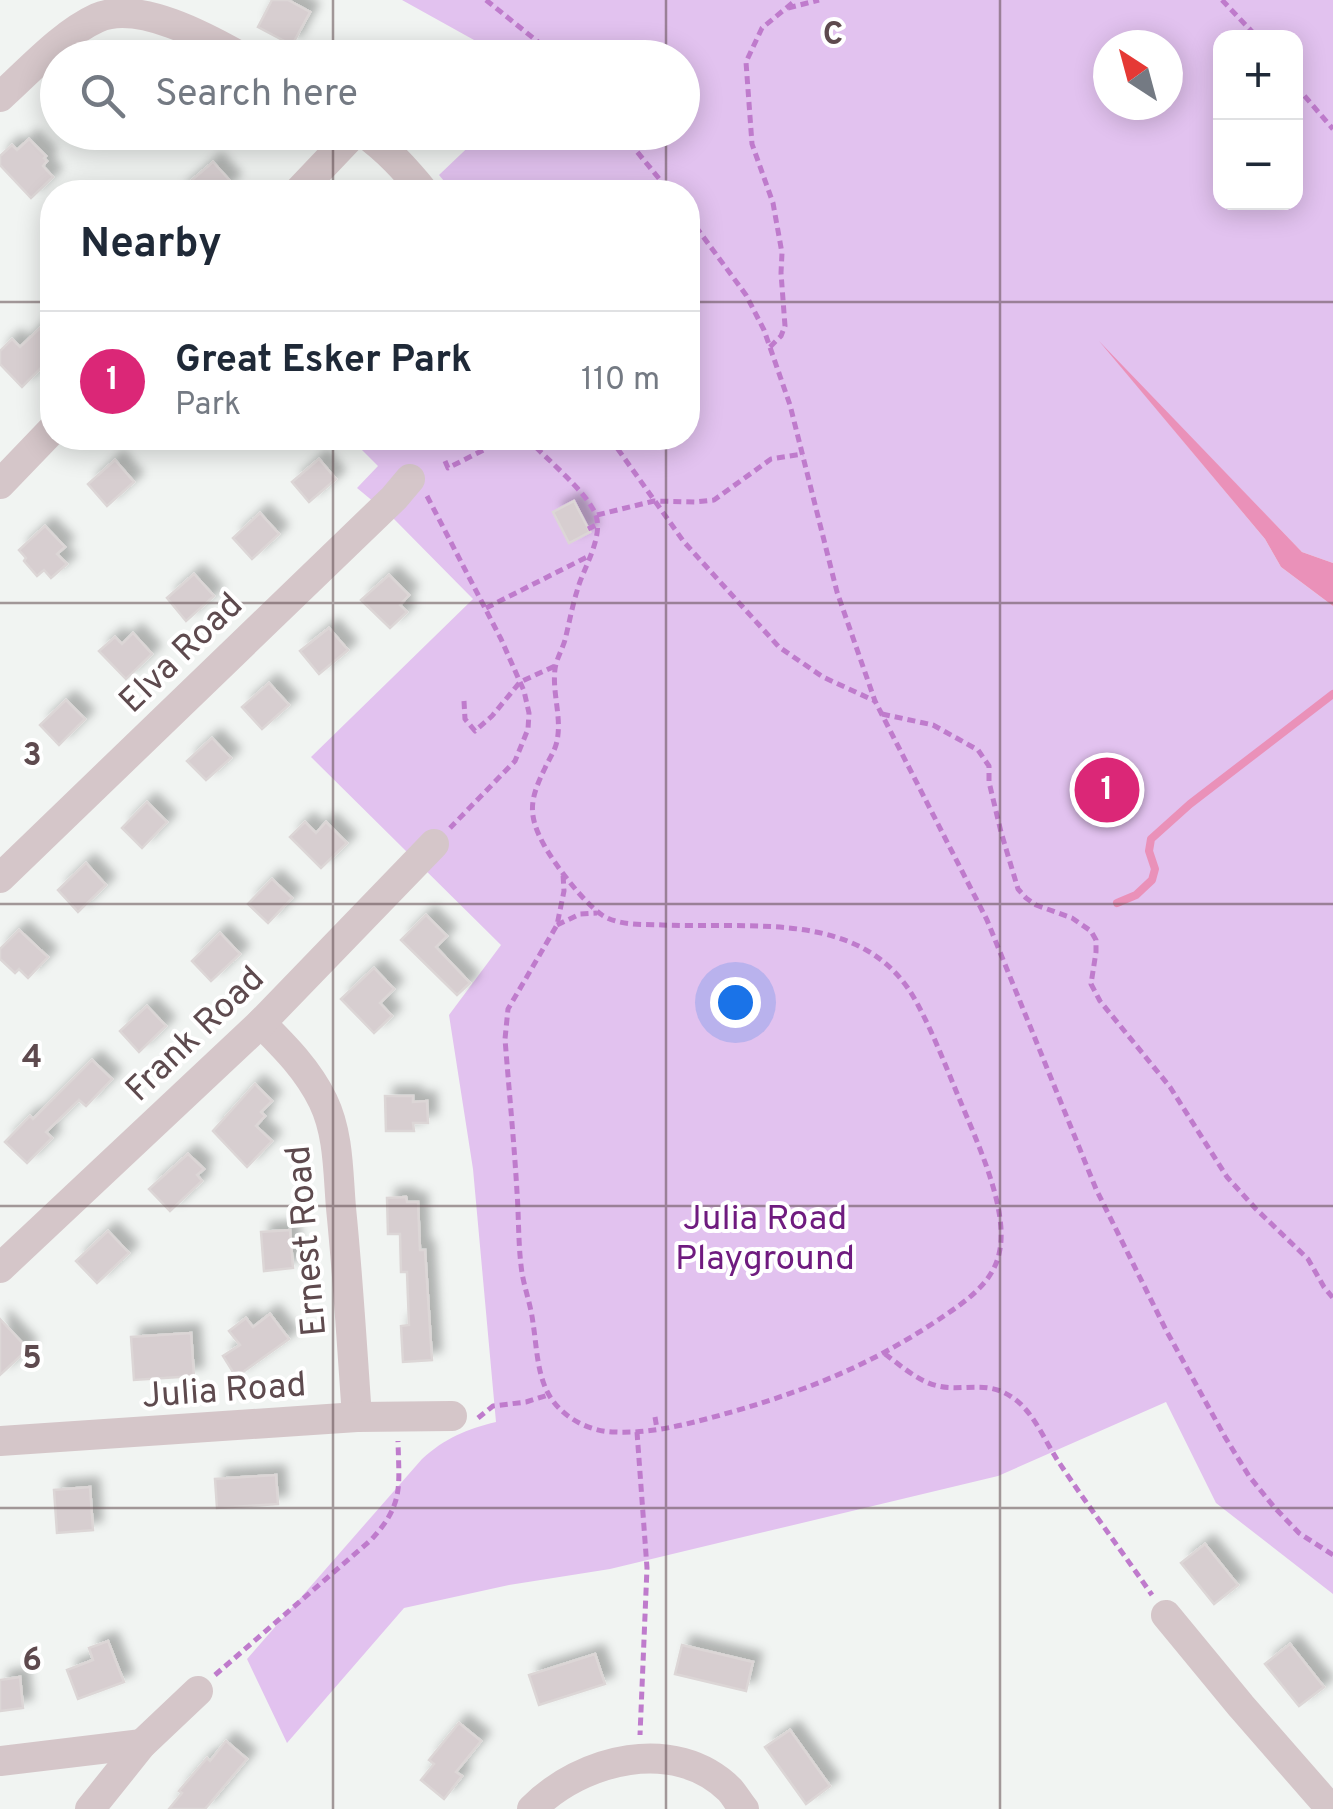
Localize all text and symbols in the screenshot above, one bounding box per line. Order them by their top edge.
text: C [823,16,843,56]
north arrow [1093,30,1183,120]
map controls [1213,30,1303,210]
button: + [1213,30,1303,120]
search box [40,40,700,150]
icon: search [75,68,130,123]
text: Search here [155,71,358,120]
button: − [1213,120,1303,210]
text: Nearby [80,219,222,272]
text: Great Esker Park [175,337,472,386]
text: 1 [106,361,119,401]
text: 110 m [581,361,660,401]
text: Park [175,386,241,426]
street label: Elva Road [111,584,253,724]
text: 3 [22,737,42,777]
pin: 1 [1074,752,1140,828]
street label: Frank Road [117,958,275,1112]
your location [710,977,761,1028]
text: 4 [22,1039,42,1079]
street label: Ernest Road [278,1143,338,1338]
park label: Julia Road Playground [675,1198,855,1282]
text: 5 [22,1340,42,1380]
street label: Julia Road [141,1364,308,1420]
text: 6 [22,1642,42,1682]

